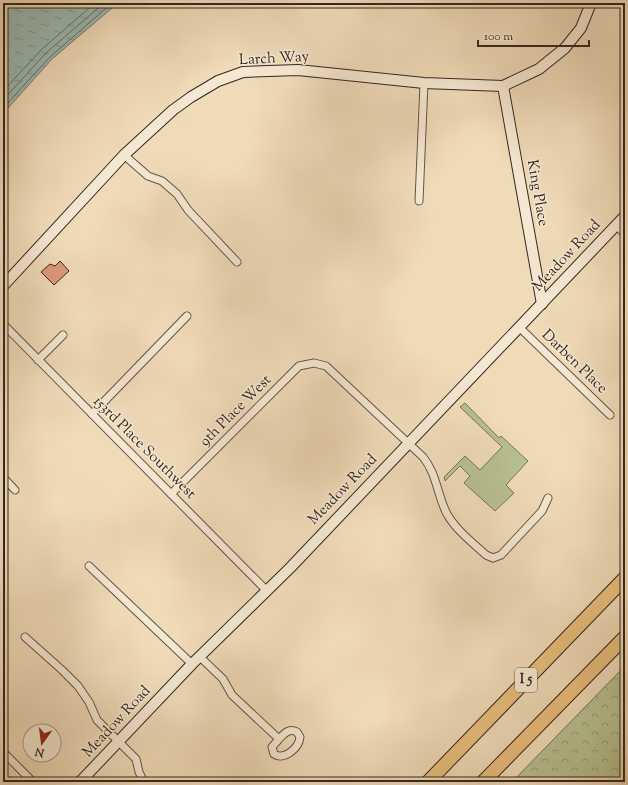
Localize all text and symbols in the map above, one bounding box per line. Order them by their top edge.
scale bar [478,22,589,48]
text: 100 m [484,28,513,46]
street label: Larch Way [238,47,310,71]
street label: King Place [521,158,553,228]
street label: Meadow Road [528,215,606,297]
street label: Darben Place [536,325,612,399]
street label: 9th Place West [195,370,277,452]
street label: 153rd Place Southwest [88,392,200,504]
street label: Meadow Road [304,449,383,530]
road number: I 5 [515,668,537,692]
street label: Meadow Road [78,681,156,763]
north arrow [22,723,62,763]
text: N [33,743,47,761]

